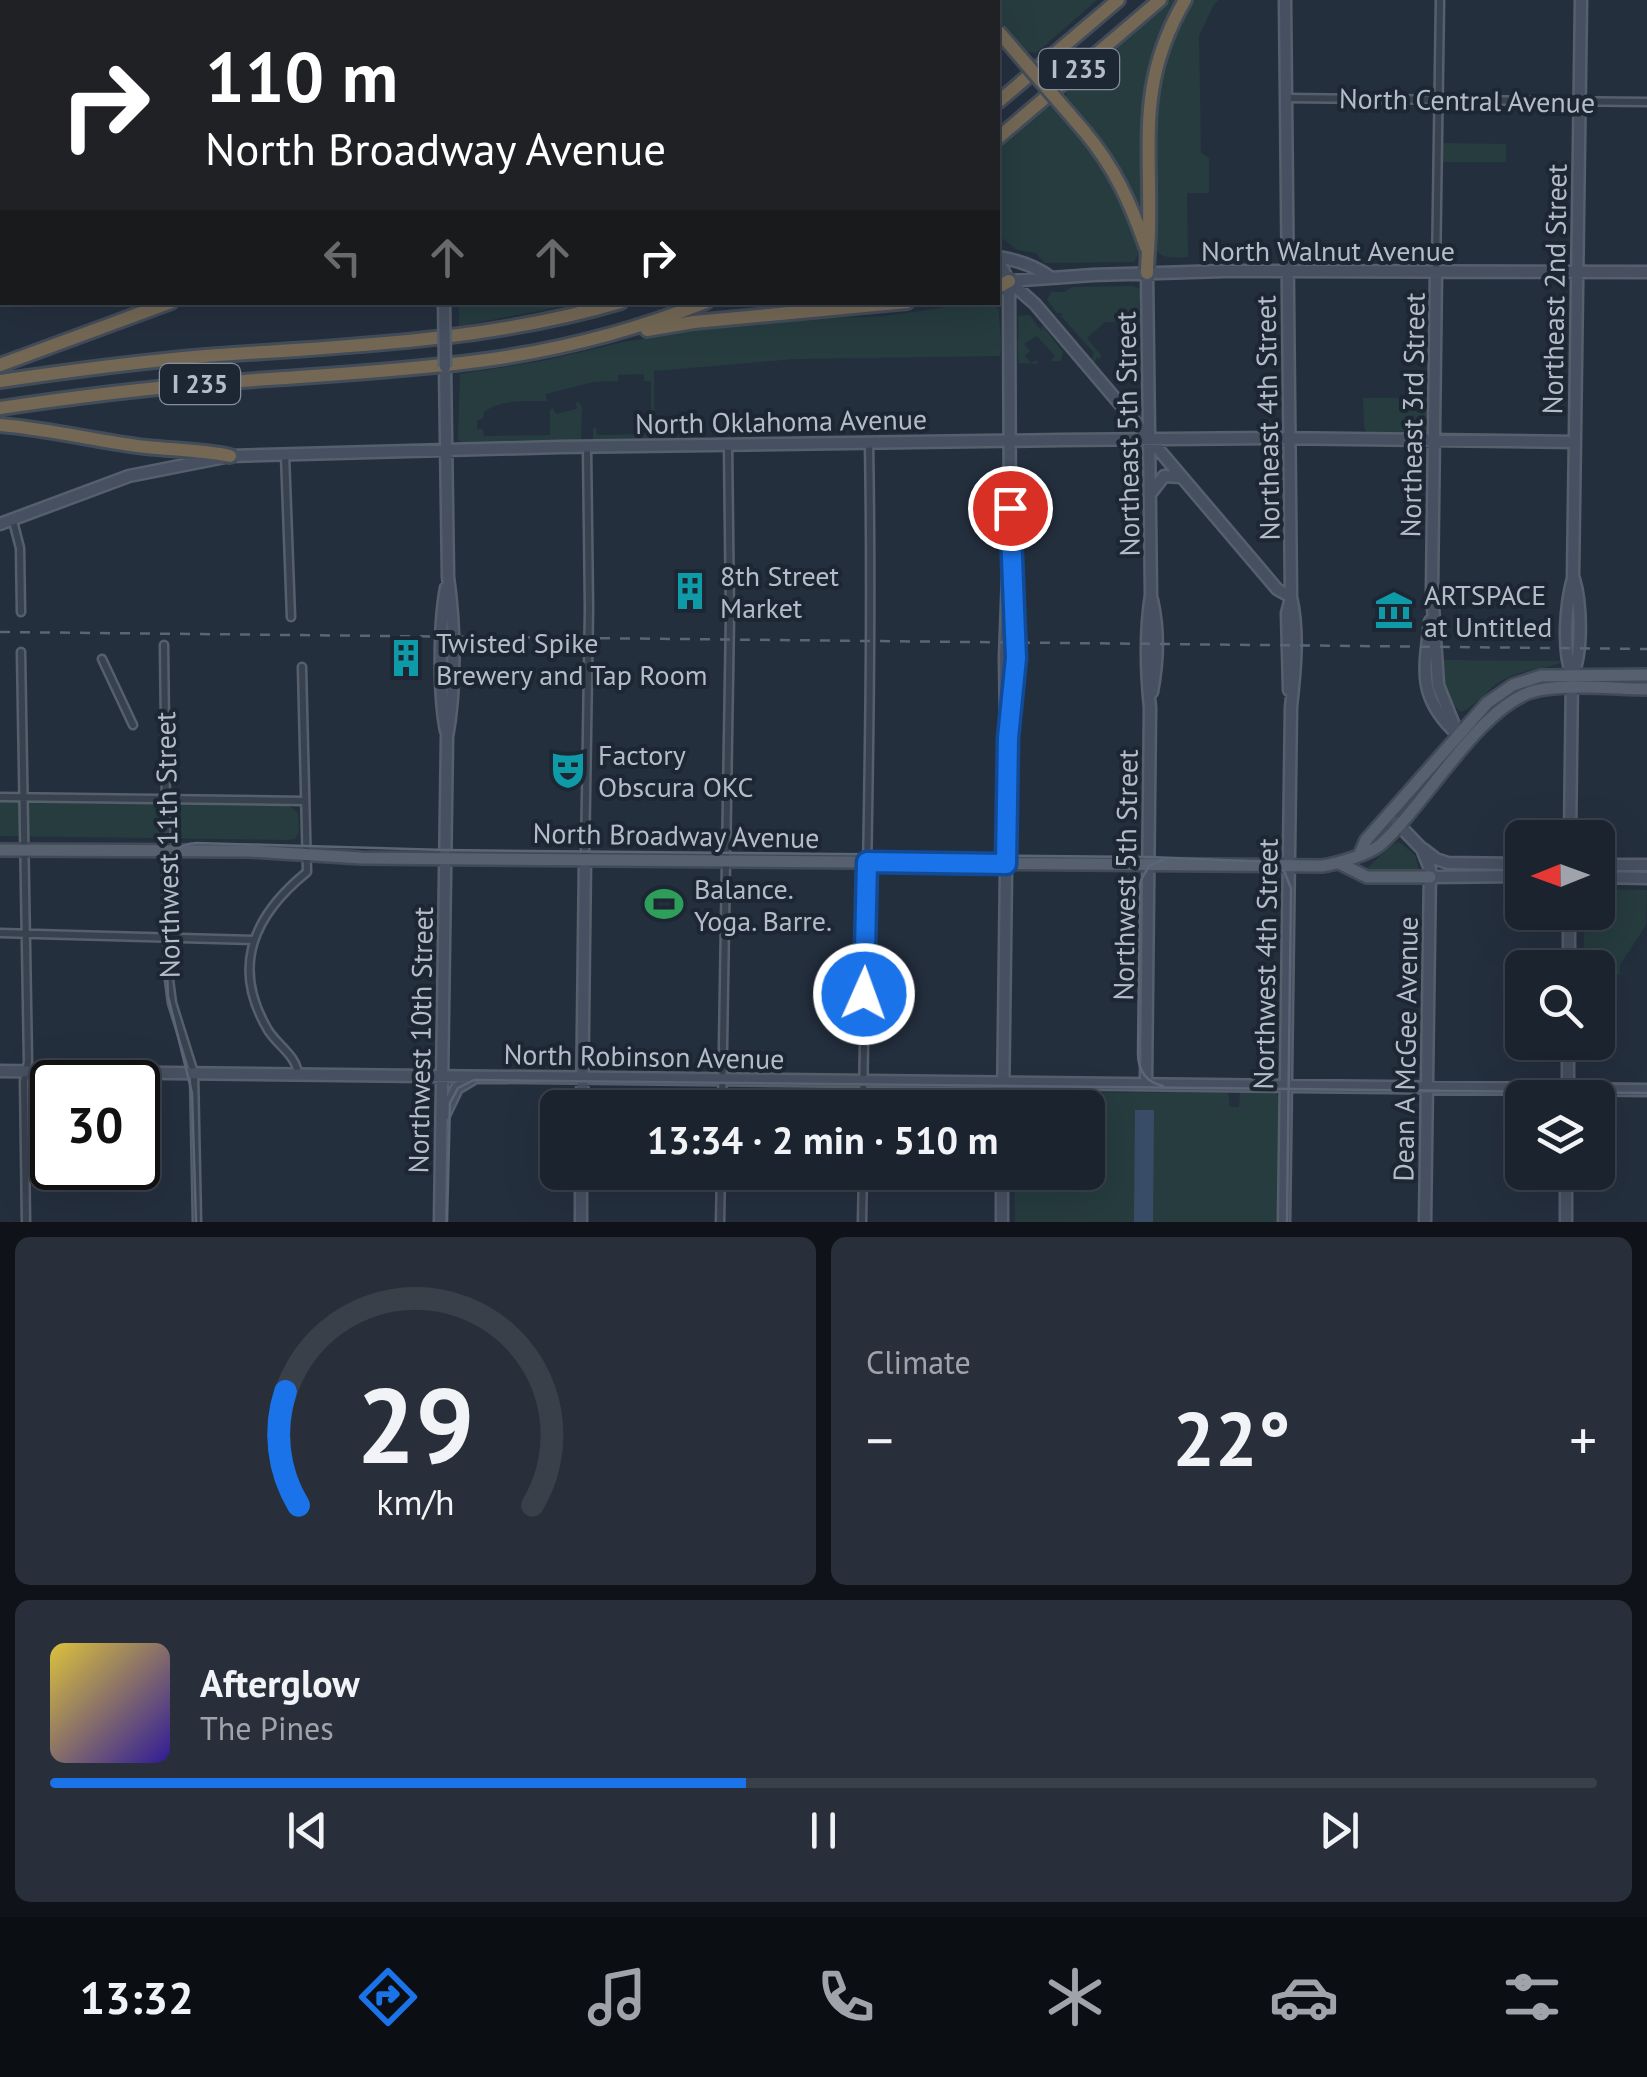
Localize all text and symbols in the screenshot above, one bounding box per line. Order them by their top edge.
text: 110 m [205,31,398,121]
icon: right [40,40,170,170]
road number: I 235 [1039,49,1119,89]
street label: North Central Avenue [1339,79,1595,121]
text: North Broadway Avenue [205,119,666,177]
street label: Northeast 2nd Street [1533,163,1575,415]
icon: left [315,230,370,285]
icon: ahead [420,230,475,285]
icon: ahead [525,230,580,285]
icon: right [630,230,685,285]
street label: North Walnut Avenue [1201,232,1455,269]
street label: Northeast 3rd Street [1391,292,1433,538]
street label: Northeast 4th Street [1246,295,1288,541]
street label: Northeast 5th Street [1106,311,1148,557]
road number: I 235 [160,364,240,404]
street label: North Oklahoma Avenue [635,400,927,442]
pin [968,466,1053,551]
icon: arrive [983,481,1038,536]
place label: 8th Street Market [720,557,840,626]
building icon: 8th Street Market [669,570,711,612]
place label: ARTSPACE at Untitled [1424,576,1552,645]
museum icon: ARTSPACE at Untitled [1373,589,1415,631]
place label: Twisted Spike Brewery and Tap Room [436,624,707,693]
building icon: Twisted Spike Brewery and Tap Room [385,637,427,679]
street label: Northwest 11th Street [146,711,188,979]
place label: Factory Obscura OKC [598,736,754,805]
theatre icon: Factory Obscura OKC [547,749,589,791]
street label: Northwest 5th Street [1104,749,1146,1001]
street label: North Broadway Avenue [532,814,820,856]
north arrow [1505,820,1615,930]
map controls [1505,820,1615,1190]
street label: Northwest 4th Street [1244,838,1286,1090]
place label: Balance. Yoga. Barre. [694,870,832,939]
sports icon: Balance. Yoga. Barre. [643,883,685,925]
street label: Northwest 10th Street [399,906,441,1174]
street label: Dean A McGee Avenue [1384,916,1426,1182]
position arrow [812,942,916,1046]
button: search [1505,950,1615,1060]
street label: North Robinson Avenue [503,1035,785,1077]
speed limit sign: 30 [30,1060,160,1190]
button: layers [1505,1080,1615,1190]
text: 13:34 · 2 min · 510 m [647,1115,998,1164]
text: Climate [866,1341,971,1383]
text: 29 [357,1357,474,1492]
text: 22° [1173,1390,1290,1487]
text: − [866,1404,894,1475]
text: + [1569,1404,1597,1475]
text: km/h [376,1479,455,1525]
text: Afterglow [200,1658,360,1707]
text: The Pines [200,1707,334,1749]
icon: previous [280,1803,335,1858]
icon: pause [796,1803,851,1858]
icon: next [1312,1803,1367,1858]
icon: directions [353,1962,423,2032]
icon: music [582,1962,652,2032]
icon: phone [811,1962,881,2032]
icon: climate [1040,1962,1110,2032]
icon: car [1269,1962,1339,2032]
icon: filters [1497,1962,1567,2032]
text: 13:32 [79,1968,194,2026]

